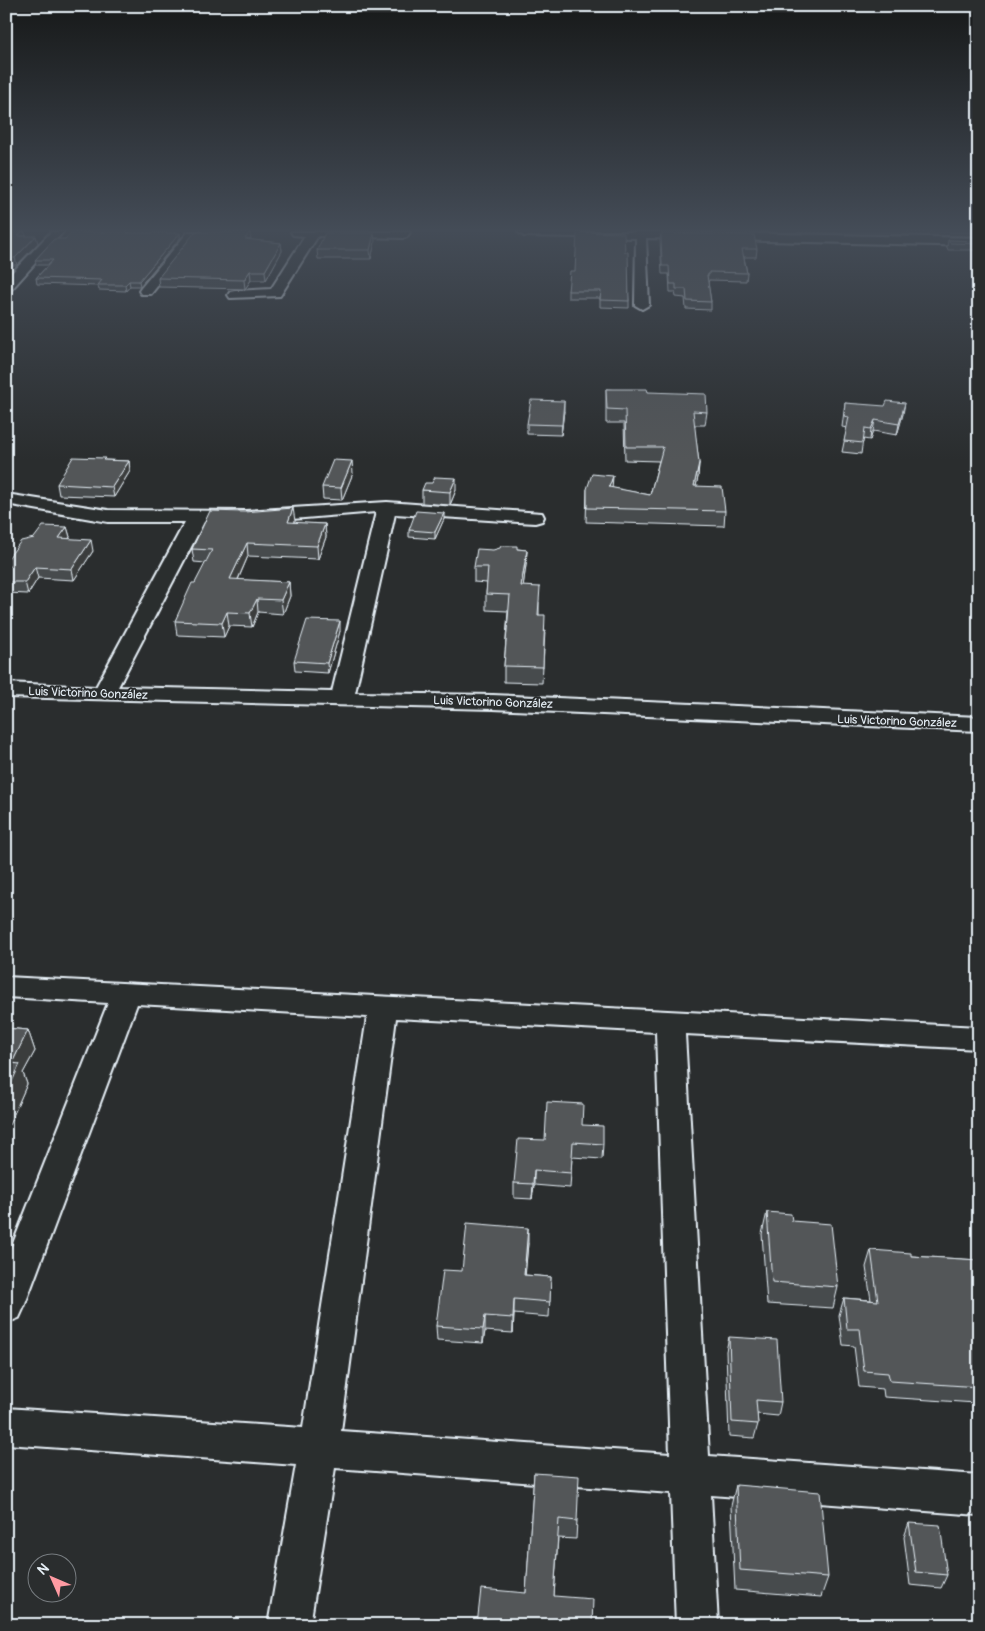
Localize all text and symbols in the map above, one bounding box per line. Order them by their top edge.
street label: Luis Victorino González [28,684,148,703]
street label: Luis Victorino González [433,693,553,712]
street label: Luis Victorino González [837,712,957,731]
north arrow [28,1554,78,1604]
text: N [34,1560,53,1579]

